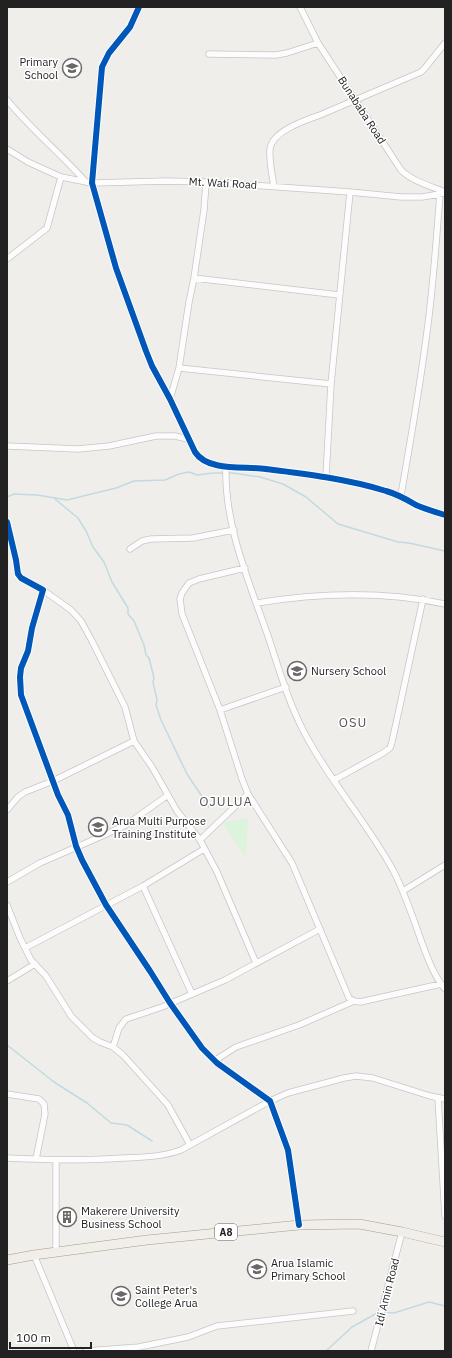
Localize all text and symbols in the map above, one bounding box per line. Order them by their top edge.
place label: Primary School [20,55,58,82]
school or university icon: Primary School [61,57,83,79]
street label: Bunababa Road [335,73,389,147]
street label: Mt. Wati Road [188,174,258,192]
school or university icon: Nursery School [286,660,308,682]
place label: Nursery School [311,664,386,678]
district label: OSU [339,714,367,731]
district label: OJULUA [199,793,253,810]
place label: Arua Multi Purpose Training Institute [112,814,206,841]
school or university icon: Arua Multi Purpose Training Institute [87,816,109,838]
place label: Makerere University Business School [81,1204,180,1231]
building icon: Makerere University Business School [56,1206,78,1228]
road number: A8 [215,1224,237,1240]
place label: Arua Islamic Primary School [271,1256,346,1283]
street label: Idi Amin Road [372,1257,402,1327]
school or university icon: Arua Islamic Primary School [246,1258,268,1280]
place label: Saint Peter's College Arua [135,1283,198,1310]
school or university icon: Saint Peter's College Arua [110,1285,132,1307]
scale bar [10,1324,91,1350]
text: 100 m [16,1330,51,1345]

